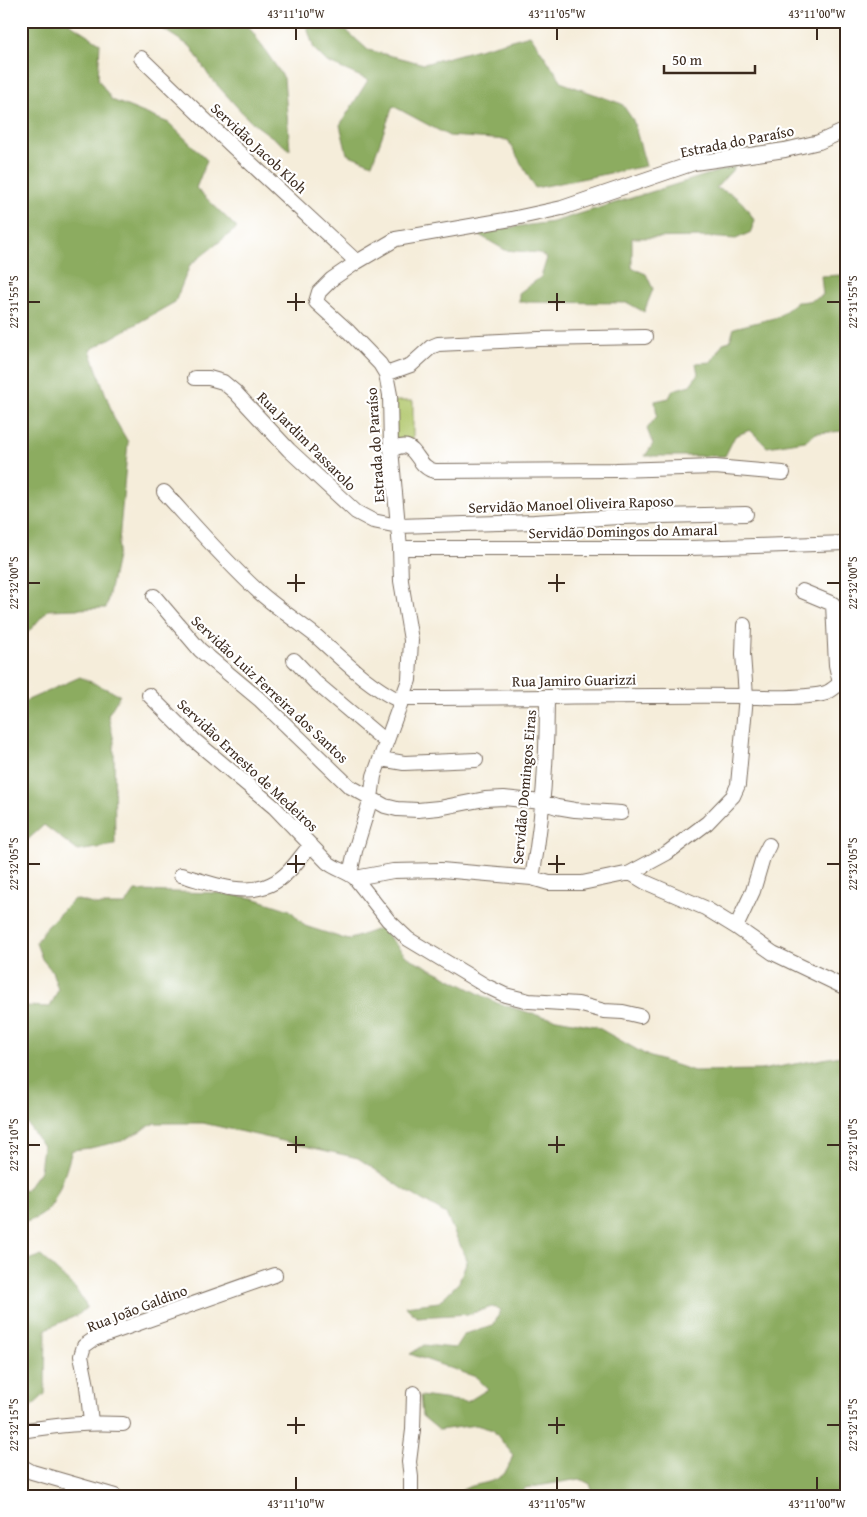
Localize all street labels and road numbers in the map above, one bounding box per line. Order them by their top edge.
street label: Servidão Jacob Kloh [206,98,312,199]
street label: Estrada do Paraíso [678,120,796,162]
street label: Estrada do Paraíso [360,386,390,503]
street label: Rua Jardim Passarolo [253,387,361,495]
street label: Servidão Manoel Oliveira Raposo [468,490,674,518]
street label: Servidão Domingos do Amaral [528,519,718,543]
street label: Servidão Luiz Ferreira dos Santos [187,610,353,768]
street label: Rua Jamiro Guarizzi [512,668,636,692]
street label: Servidão Ernesto de Medeiros [173,694,323,836]
street label: Servidão Domingos Eiras [507,709,541,865]
street label: Rua João Galdino [84,1279,191,1337]

